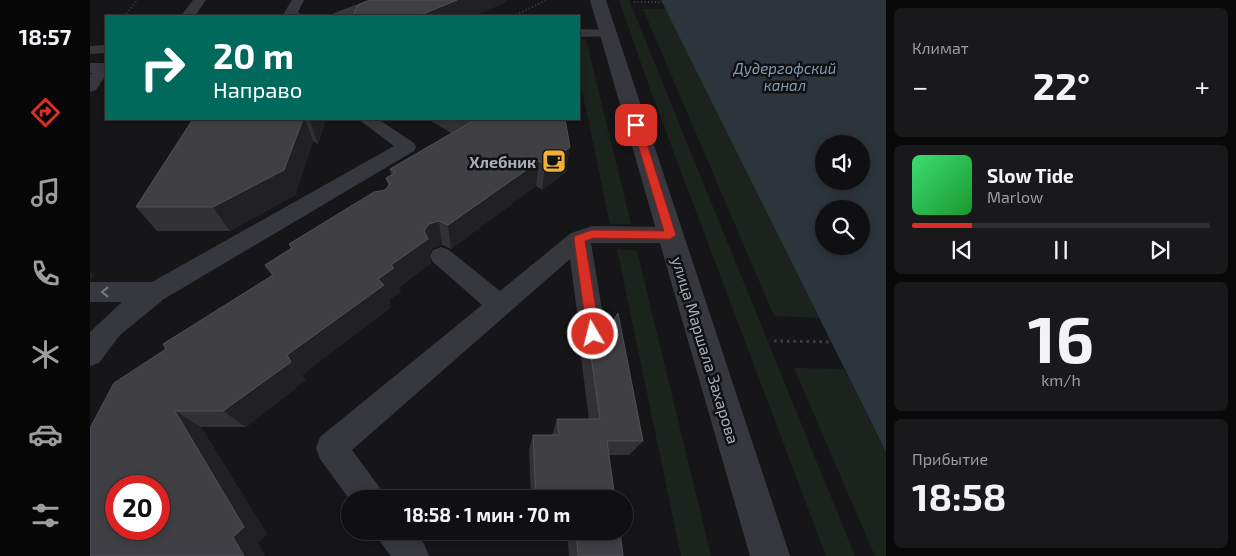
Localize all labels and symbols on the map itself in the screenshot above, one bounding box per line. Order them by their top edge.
water label: Дудергофский канал [733,59,836,94]
pin [615,104,657,146]
cafe icon: Хлебник [541,148,567,174]
place label: Хлебник [469,152,536,171]
street label: улица Маршала Захарова [667,254,744,446]
one-way arrow [101,287,108,297]
position arrow [566,307,618,359]
speed limit sign: 20 [105,475,170,540]

